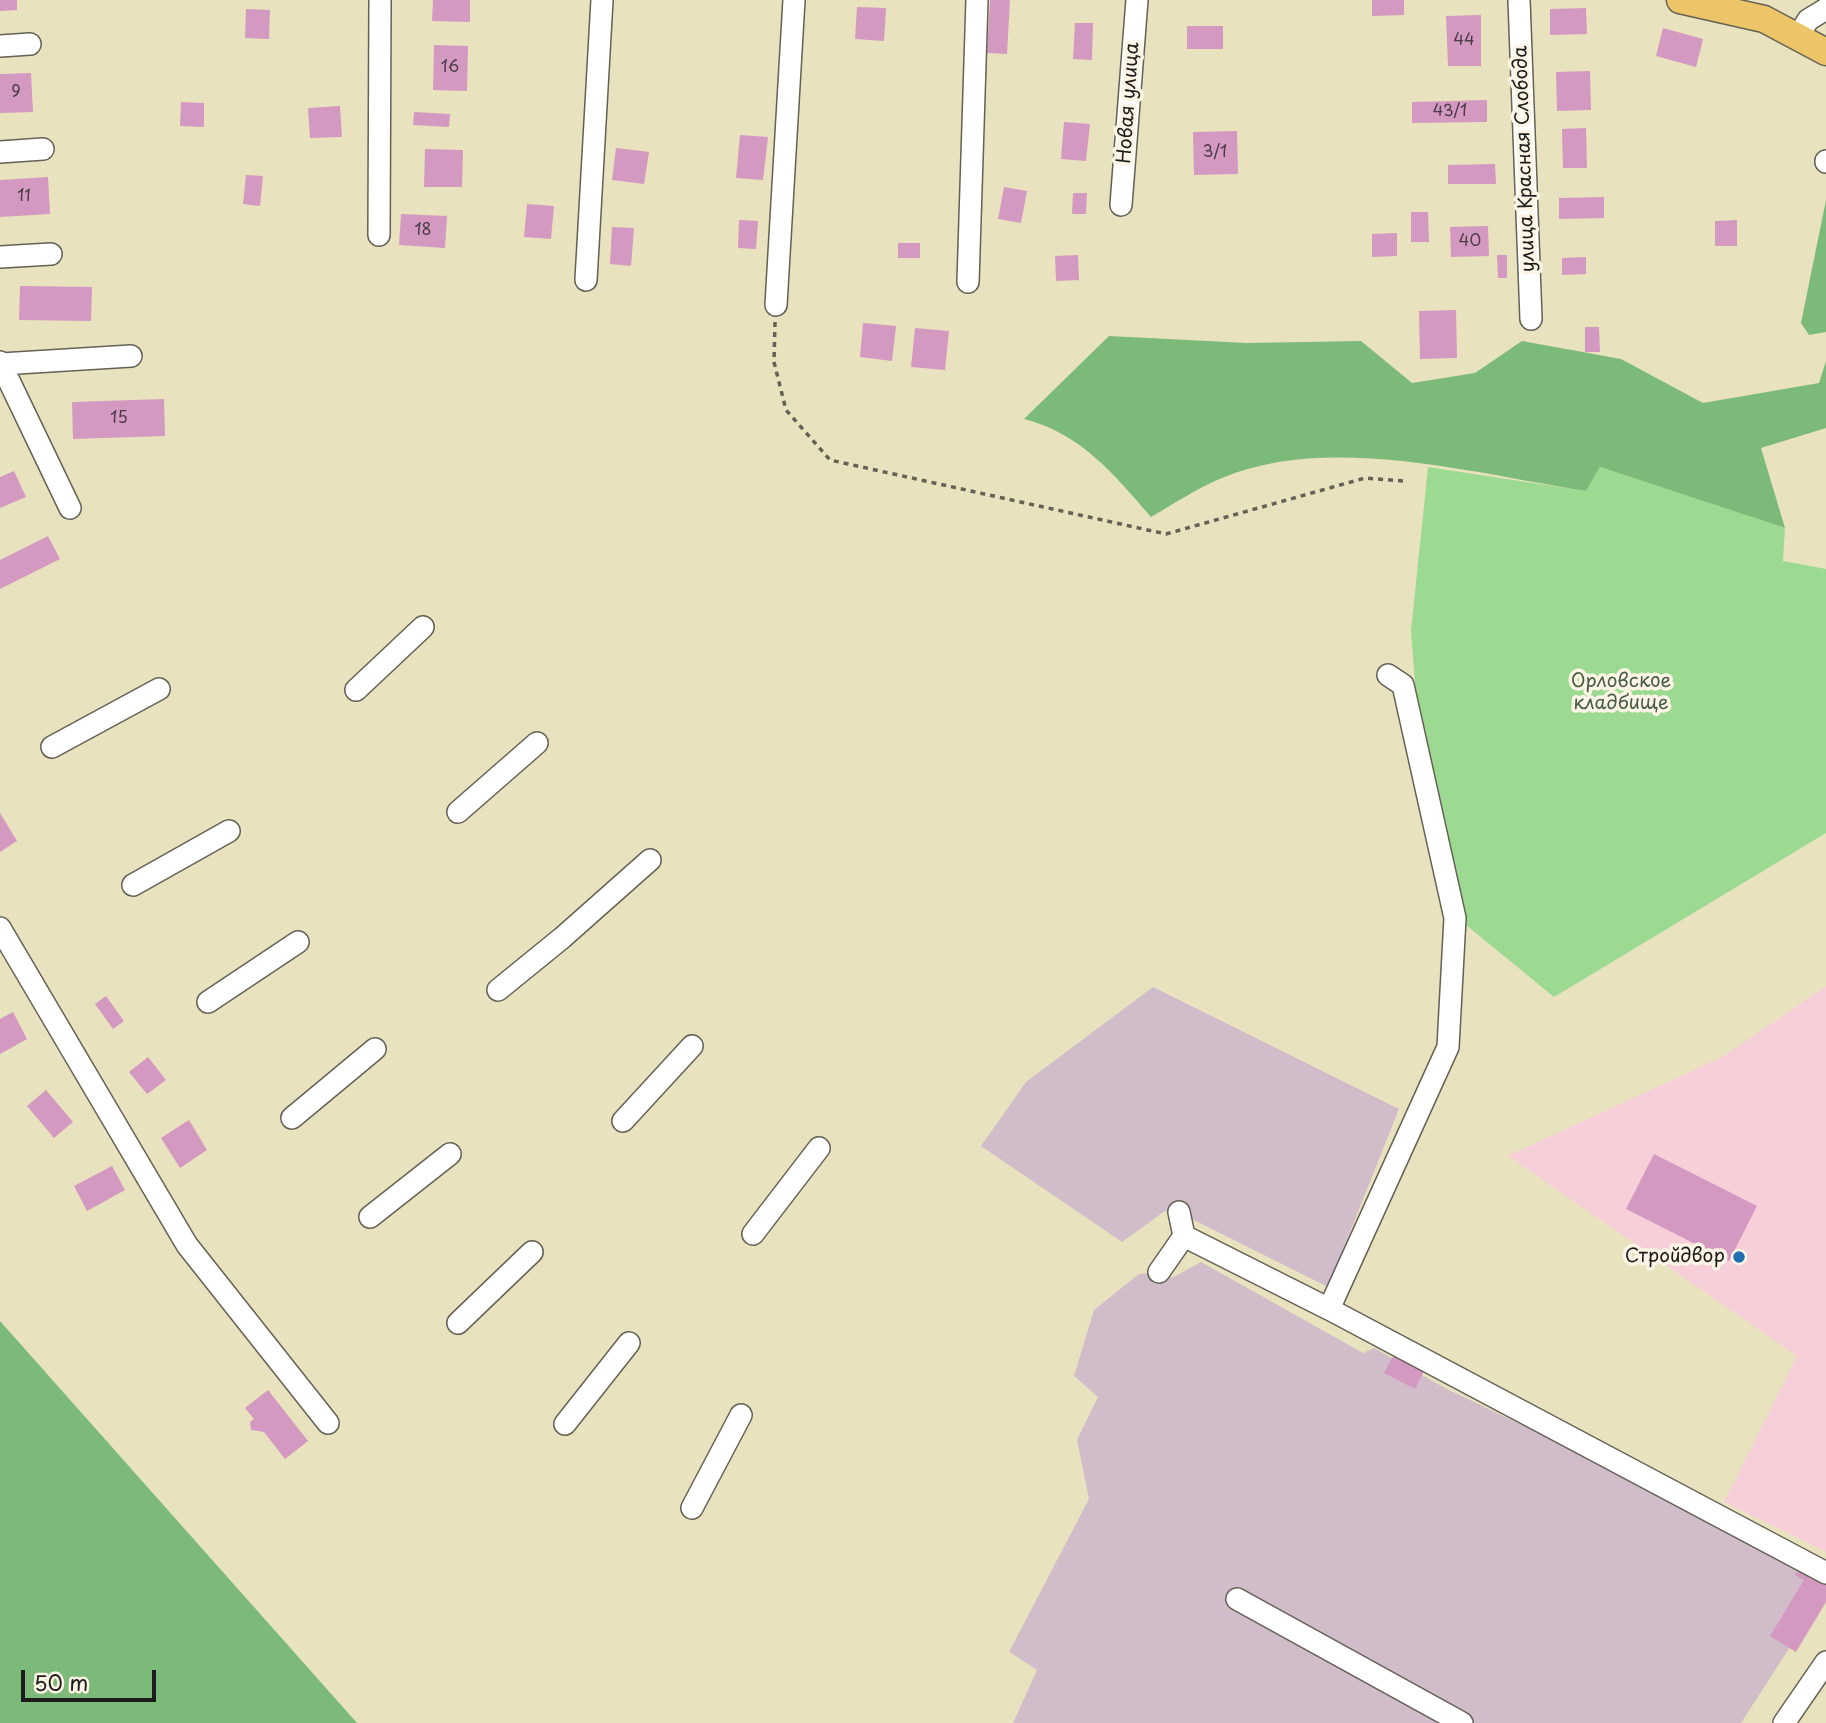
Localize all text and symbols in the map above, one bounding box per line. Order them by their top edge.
house number: 44 [1453,31,1475,51]
street label: Новая улица [1113,42,1145,164]
street label: улица Красная Слобода [1510,46,1540,272]
house number: 16 [441,58,459,78]
house number: 9 [11,83,21,103]
house number: 43/1 [1433,102,1467,122]
house number: 3/1 [1203,143,1227,163]
house number: 11 [17,187,31,207]
house number: 18 [414,221,432,241]
house number: 40 [1459,232,1481,252]
house number: 15 [110,409,128,429]
park label: Орловское кладбище [1571,671,1671,715]
place label: Стройдвор [1625,1246,1725,1268]
marker: Стройдвор [1731,1249,1747,1265]
scale bar [24,1656,159,1700]
text: 50 m [34,1666,88,1698]

